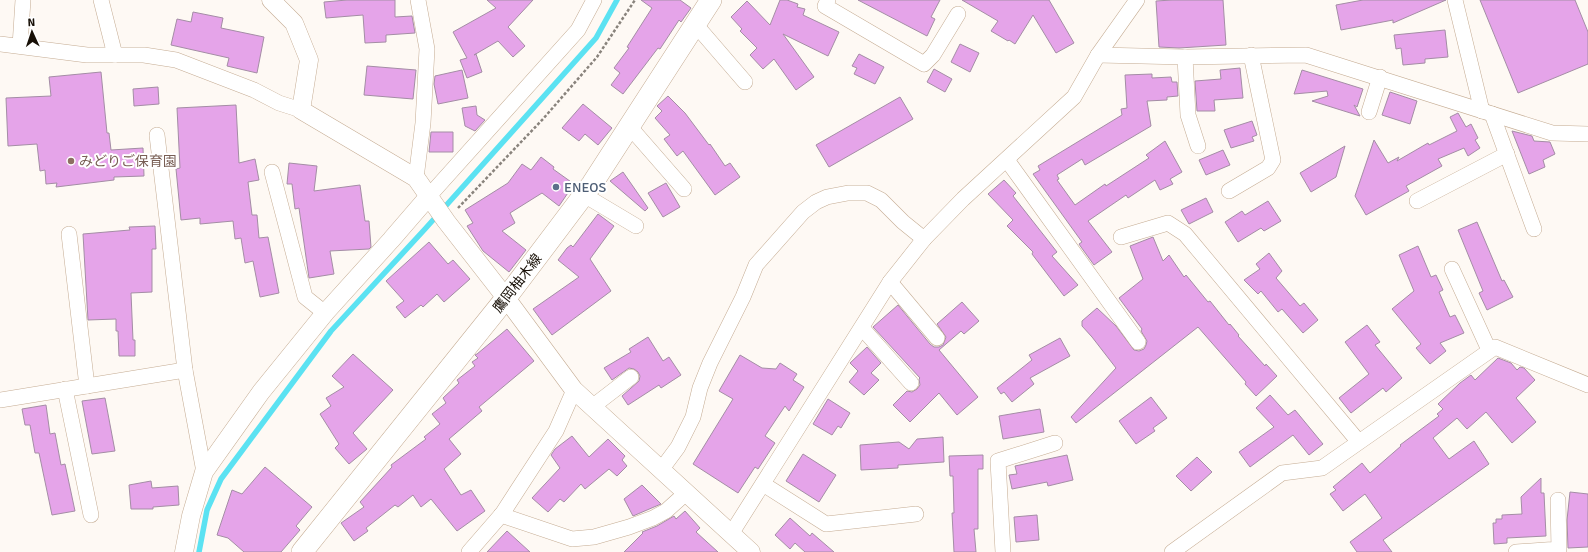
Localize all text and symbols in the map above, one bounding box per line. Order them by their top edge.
north arrow [12,12,52,52]
text: N [27,16,36,29]
place label: みどりご保育園 [79,153,177,170]
marker: みどりご保育園 [66,156,76,166]
place label: ENEOS [564,179,606,196]
marker: ENEOS [551,182,561,192]
street label: 鷹岡柚木線 [489,250,546,316]

